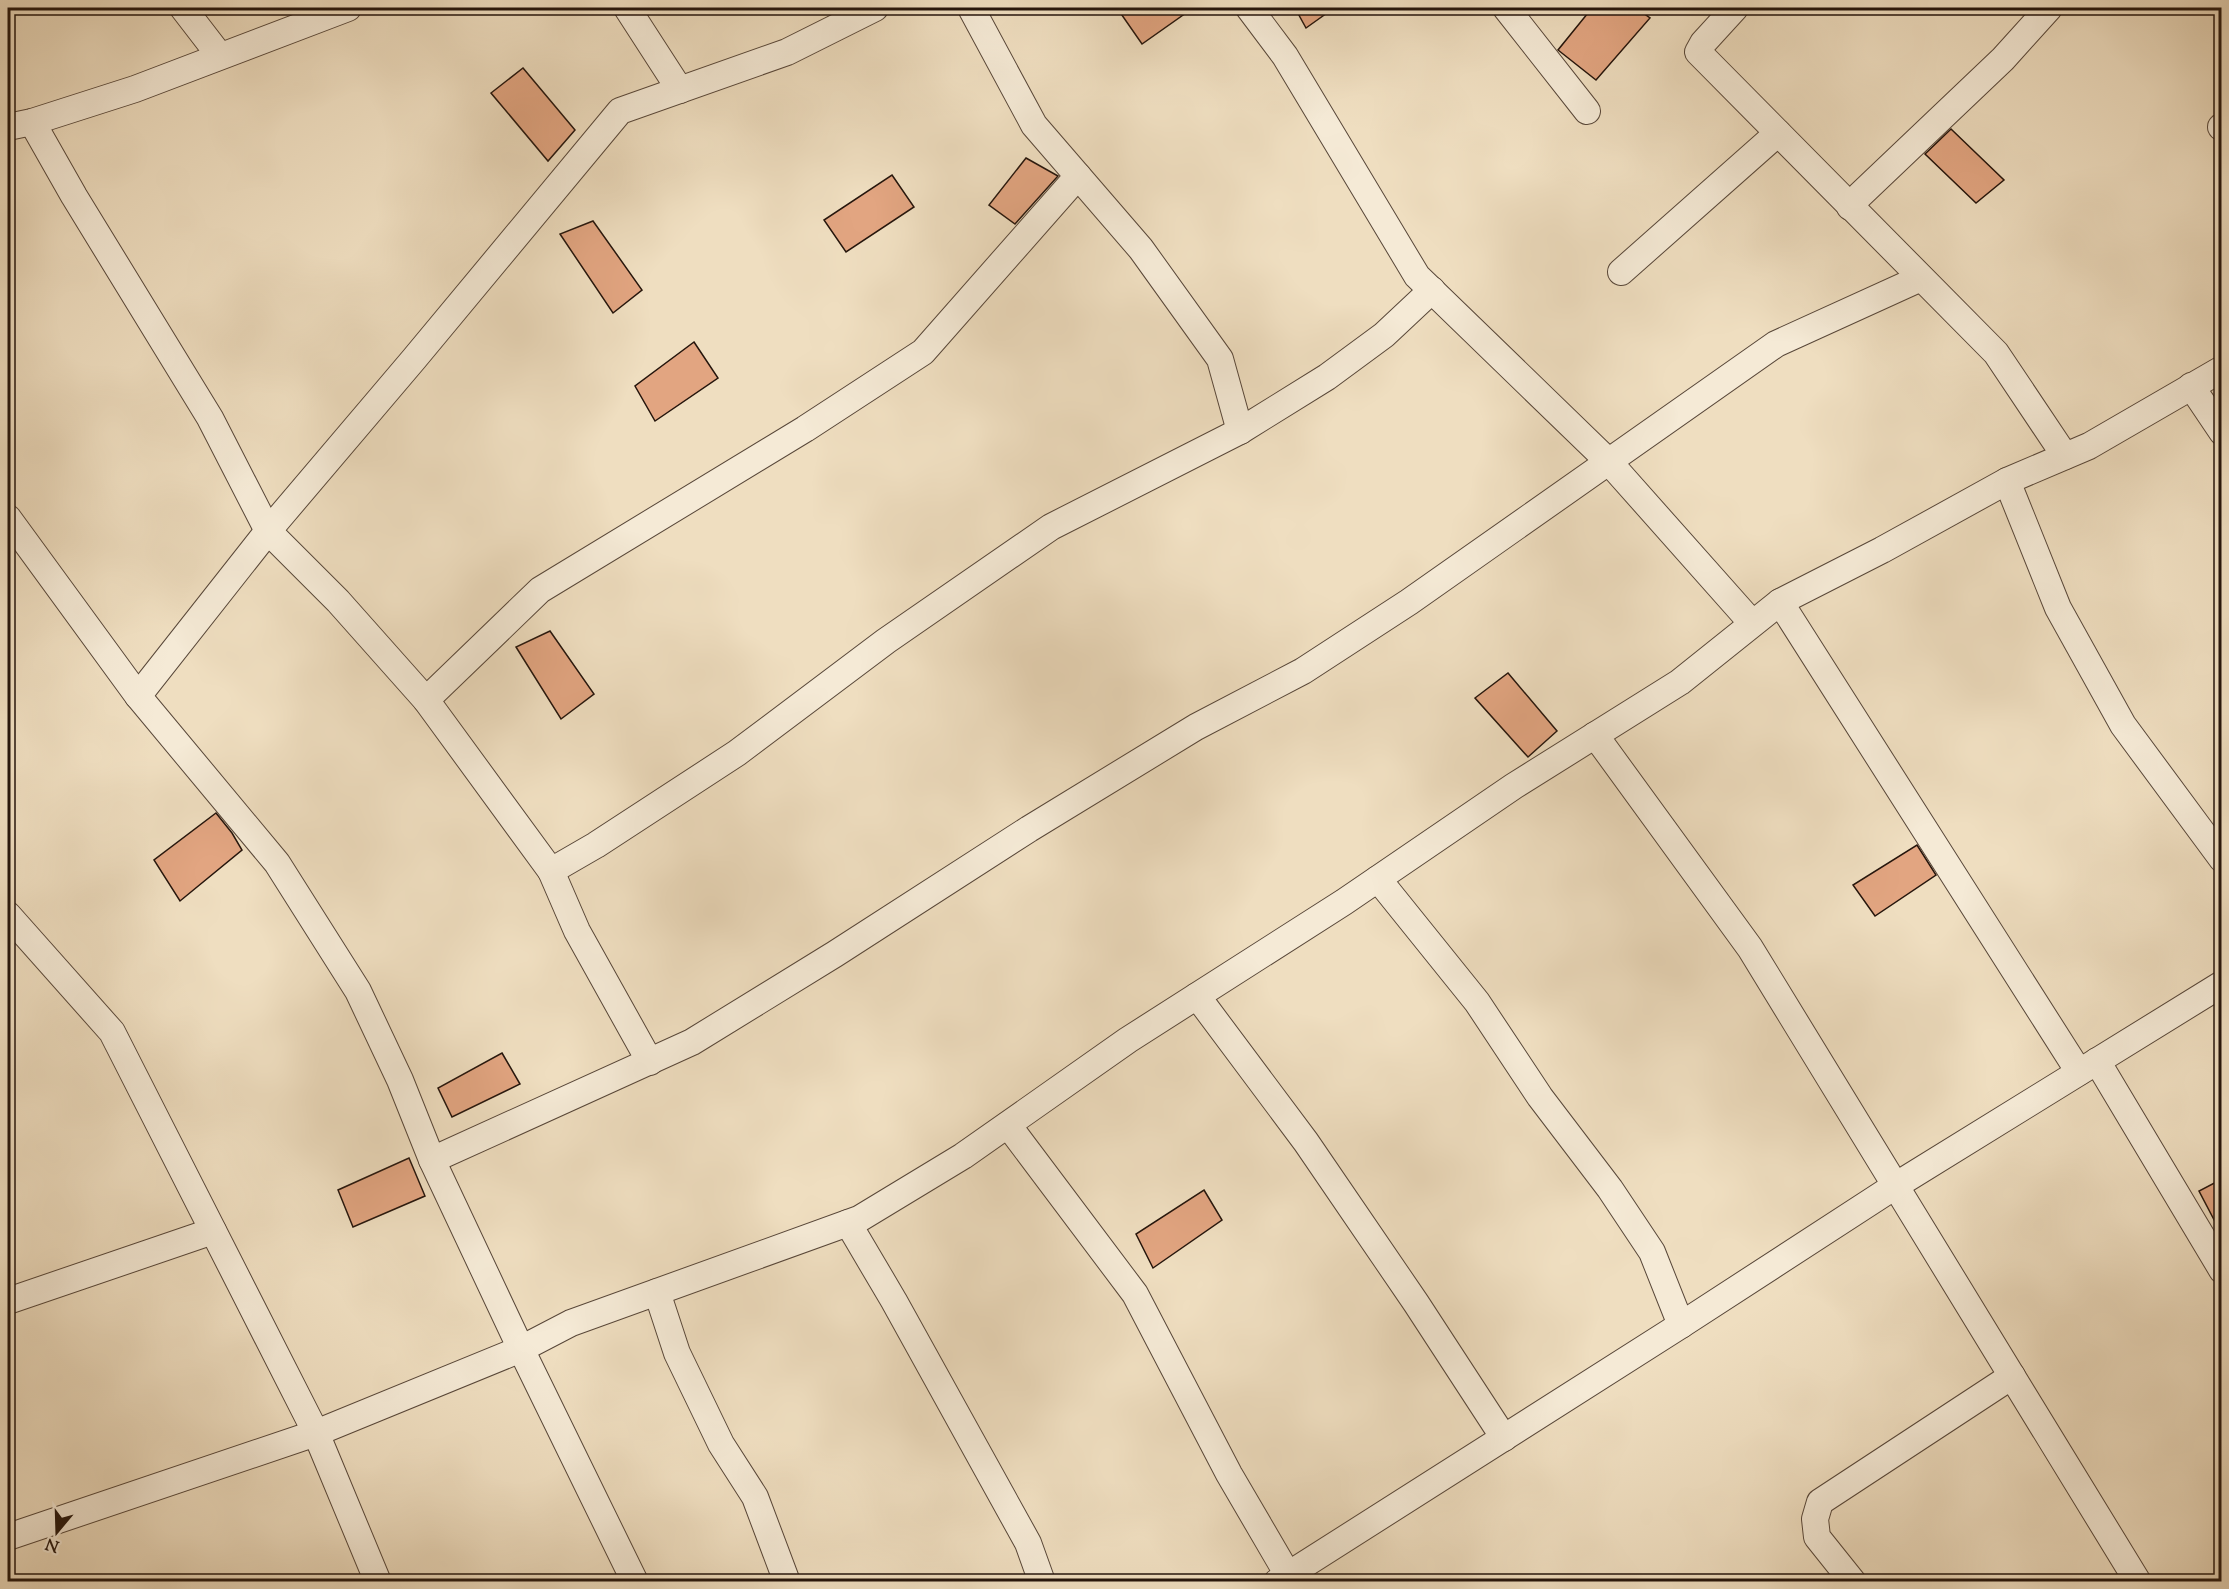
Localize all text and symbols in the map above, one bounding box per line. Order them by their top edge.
north arrow [27,1502,87,1562]
text: N [43,1531,63,1557]

